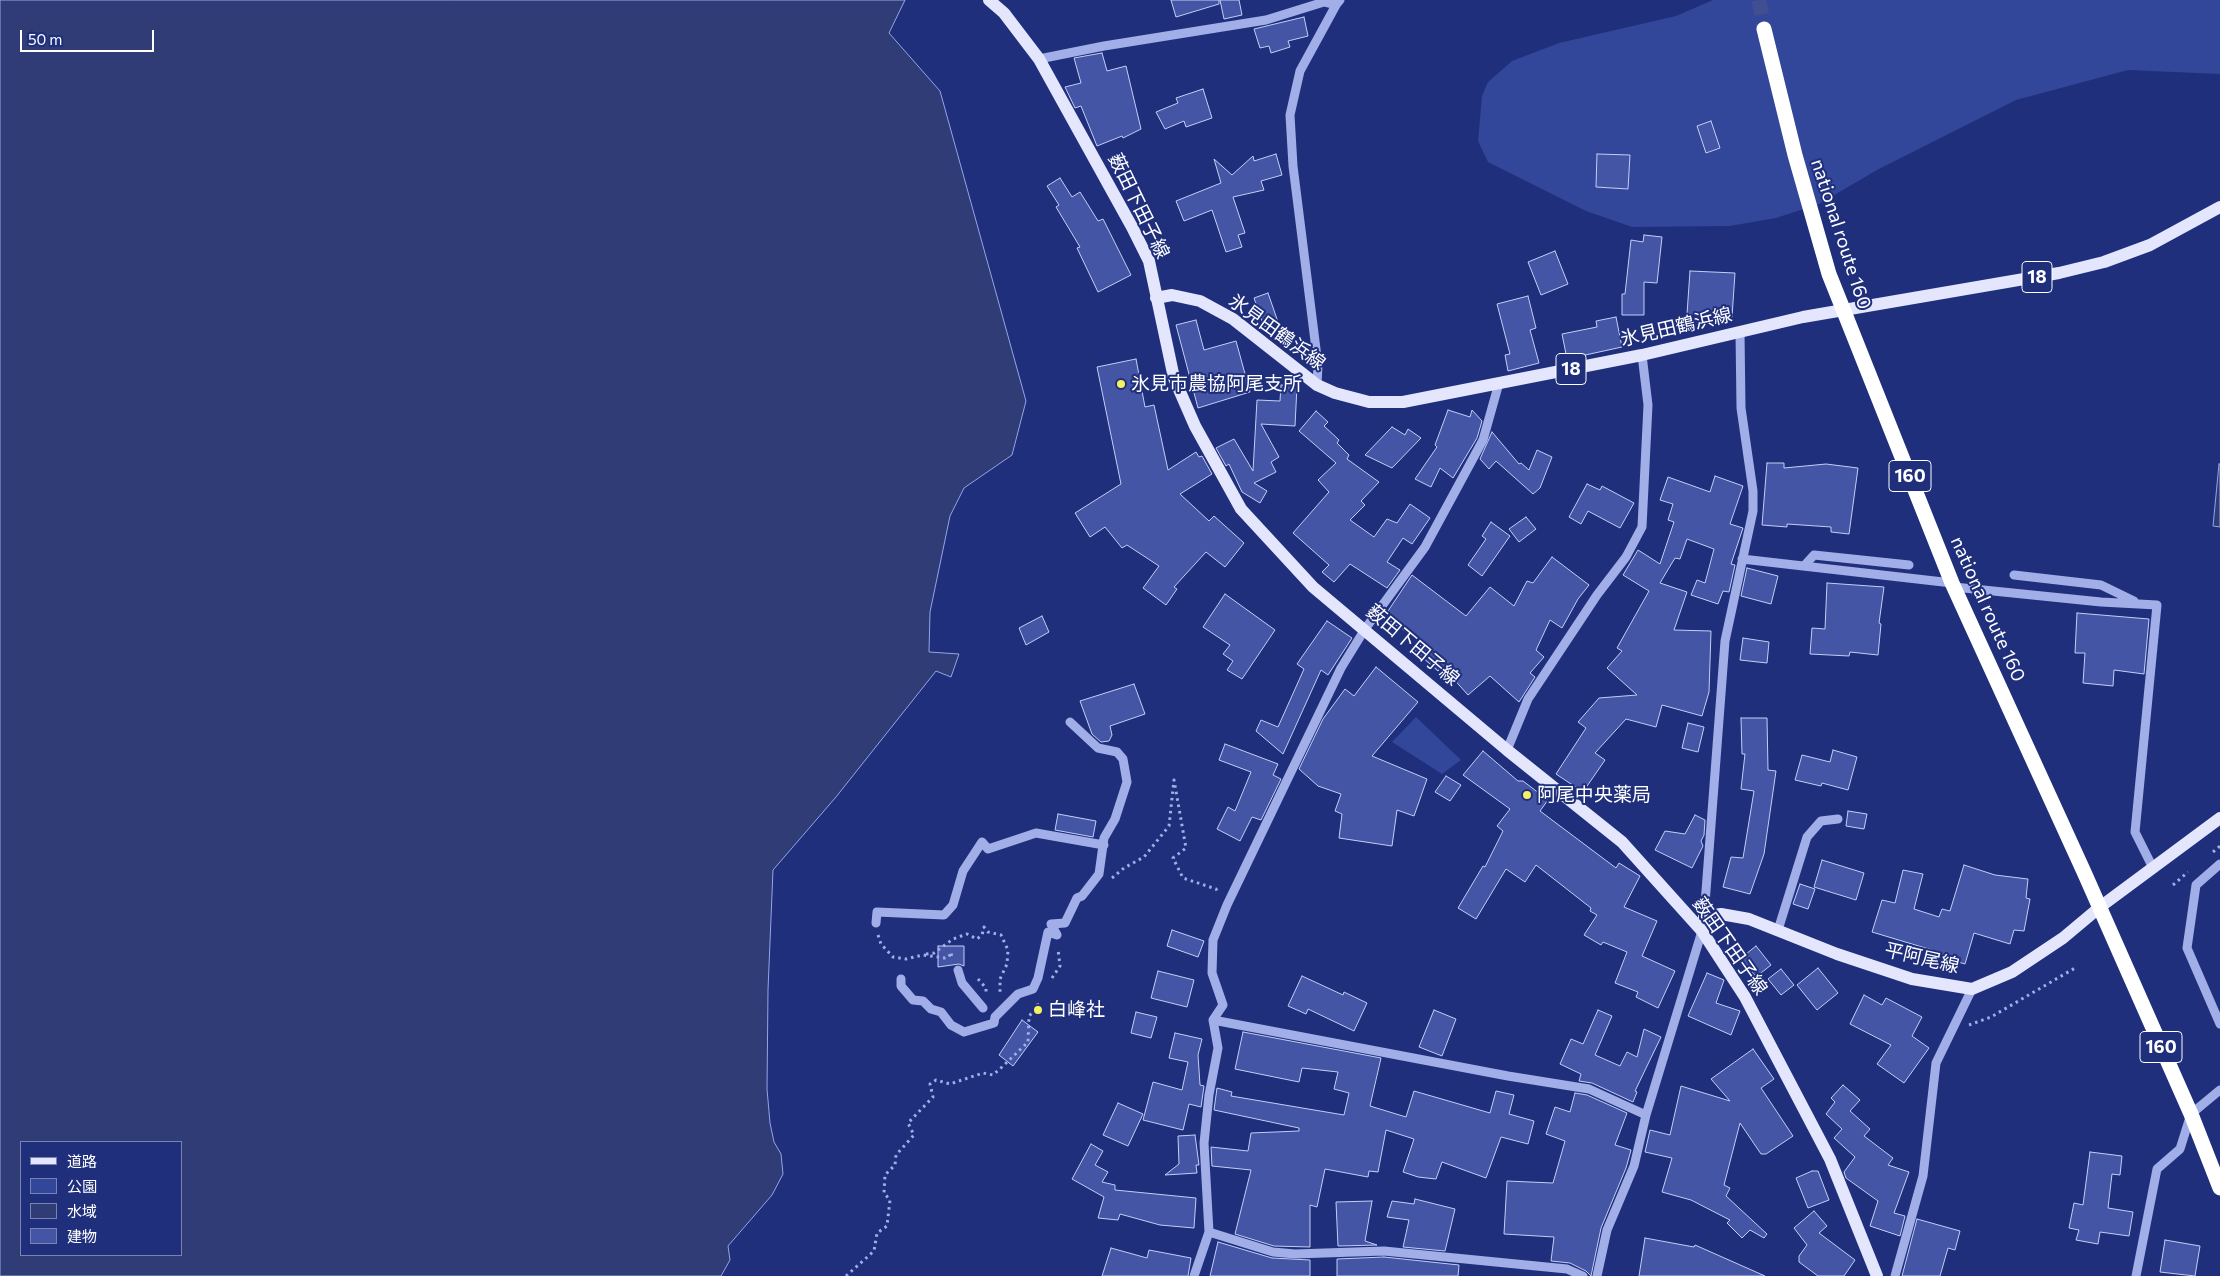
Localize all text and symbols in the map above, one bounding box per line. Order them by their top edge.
scale bar [22,20,156,52]
text: 50 m [28,30,62,48]
street label: 薮田下田子線 [1104,150,1174,262]
street label: national route 160 [1806,156,1876,312]
road number: 18 [2022,262,2052,292]
street label: 氷見田鶴浜線 [1224,289,1330,375]
street label: 氷見田鶴浜線 [1618,303,1734,351]
road number: 18 [1556,354,1586,384]
place label: 氷見市農協阿尾支所 [1131,373,1302,395]
marker: 氷見市農協阿尾支所 [1115,378,1127,390]
road number: 160 [1889,461,1931,492]
street label: national route 160 [1946,533,2030,685]
street label: 薮田下田子線 [1362,600,1464,690]
place label: 阿尾中央薬局 [1537,784,1651,806]
marker: 阿尾中央薬局 [1521,789,1533,801]
street label: 薮田下田子線 [1688,893,1772,999]
street label: 平阿尾線 [1882,938,1962,978]
place label: 白峰社 [1048,999,1105,1021]
marker: 白峰社 [1032,1004,1044,1016]
road number: 160 [2140,1032,2182,1062]
legend [20,1141,182,1256]
text: 道路 [67,1152,97,1170]
text: 公園 [67,1177,97,1195]
text: 水域 [67,1202,97,1220]
text: 建物 [67,1227,97,1245]

